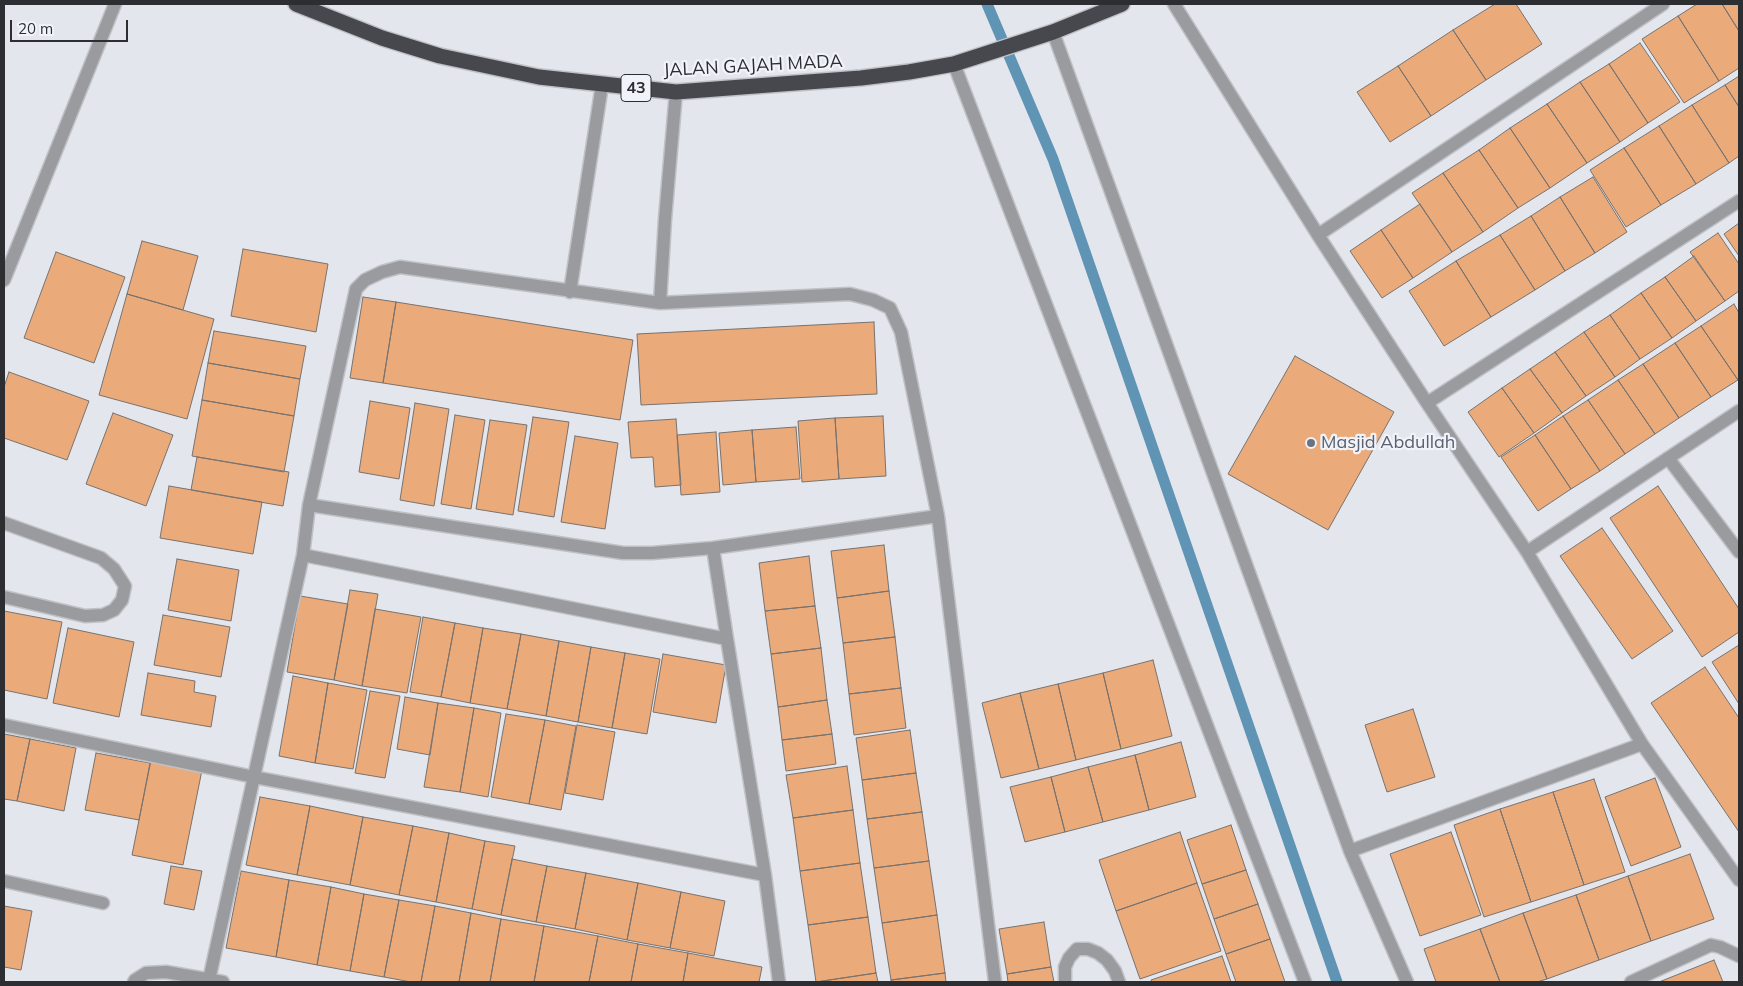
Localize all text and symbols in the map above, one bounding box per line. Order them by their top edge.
scale bar [12,10,130,42]
text: 20 m [18,19,53,38]
street label: JALAN GAJAH MADA [663,51,843,81]
road number: 43 [621,75,651,102]
place label: Masjid Abdullah [1321,432,1455,454]
marker: Masjid Abdullah [1305,437,1317,449]

